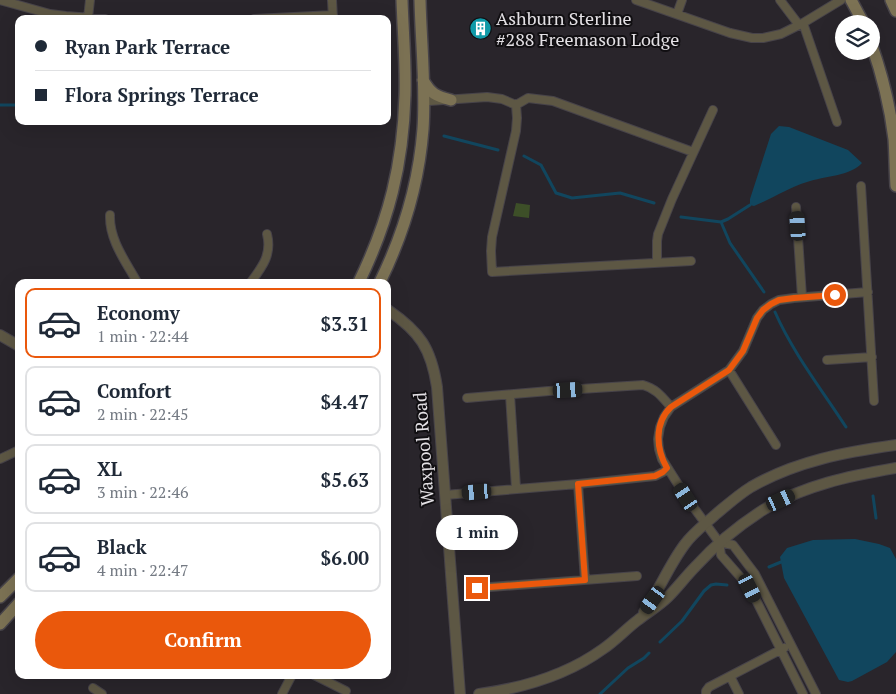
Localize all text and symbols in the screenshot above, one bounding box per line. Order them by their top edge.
place label: Ashburn Sterline #288 Freemason Lodge [496,6,679,51]
map controls [835,15,880,60]
button: layers [835,15,880,60]
building icon: Ashburn Sterline #288 Freemason Lodge [468,17,492,41]
text: Ryan Park Terrace [65,34,230,59]
text: Flora Springs Terrace [65,82,259,107]
car [789,211,806,241]
route start [824,284,846,306]
text: Economy [97,300,180,325]
icon: car [37,301,82,346]
text: $3.31 [320,311,369,336]
text: 1 min · 22:44 [97,325,189,347]
text: Comfort [97,378,172,403]
icon: car [37,379,82,424]
car [552,382,583,398]
text: $4.47 [320,389,369,414]
street label: Waxpool Road [407,391,439,507]
text: 2 min · 22:45 [97,403,189,425]
text: XL [97,456,122,481]
icon: car [37,457,82,502]
text: $5.63 [320,467,369,492]
car [671,480,700,514]
text: 3 min · 22:46 [97,481,189,503]
car [461,483,492,501]
car [764,487,797,513]
callout: 1 min [436,516,518,550]
text: 1 min [455,521,499,543]
text: Black [97,534,147,559]
icon: car [37,535,82,580]
text: $6.00 [320,545,369,570]
text: 4 min · 22:47 [97,559,189,581]
car [736,571,763,605]
route end [466,577,488,599]
car [638,583,667,617]
button: Confirm [35,611,371,669]

